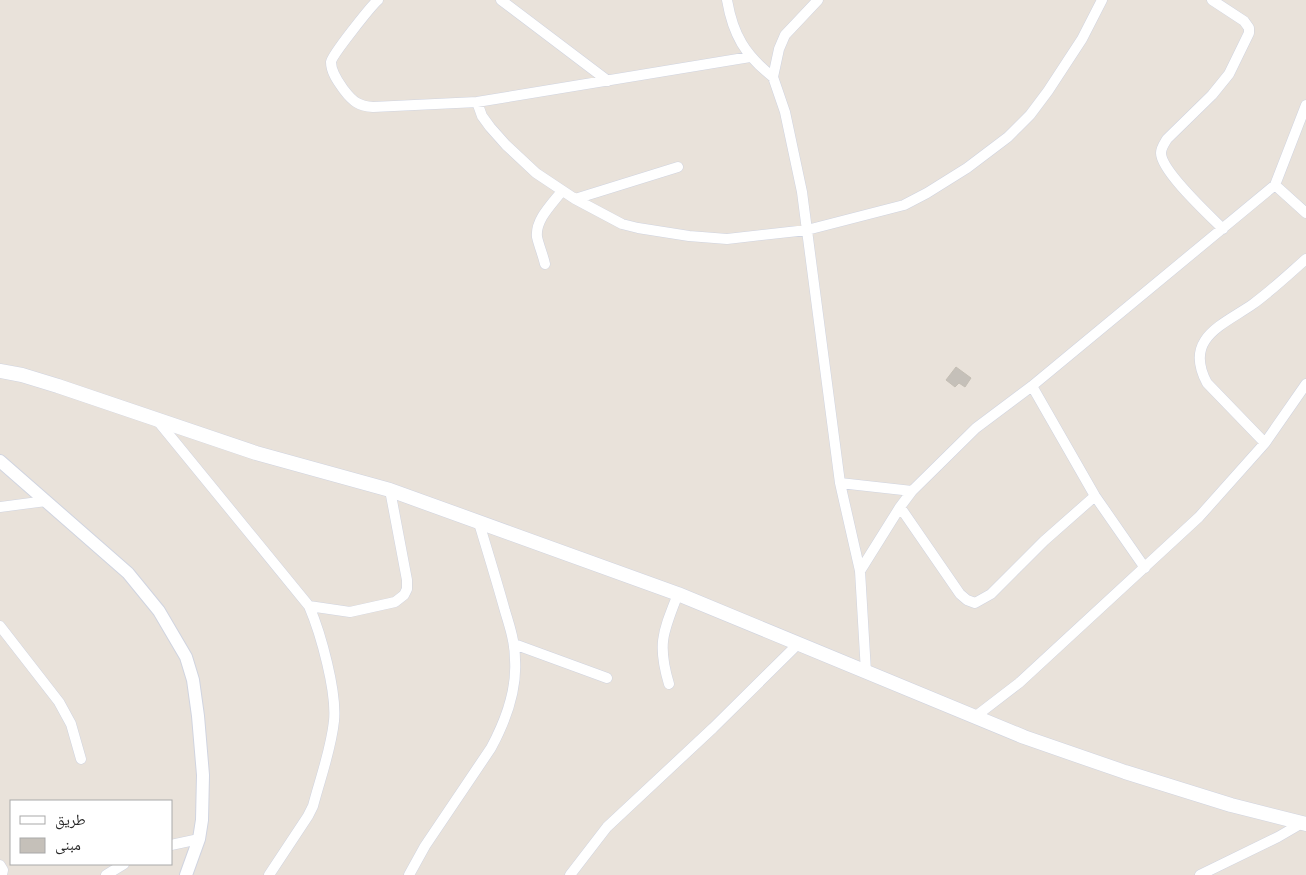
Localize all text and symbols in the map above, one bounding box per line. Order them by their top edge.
legend [10,800,172,865]
text: طريق [55,811,86,830]
text: مبنى [55,836,81,855]

